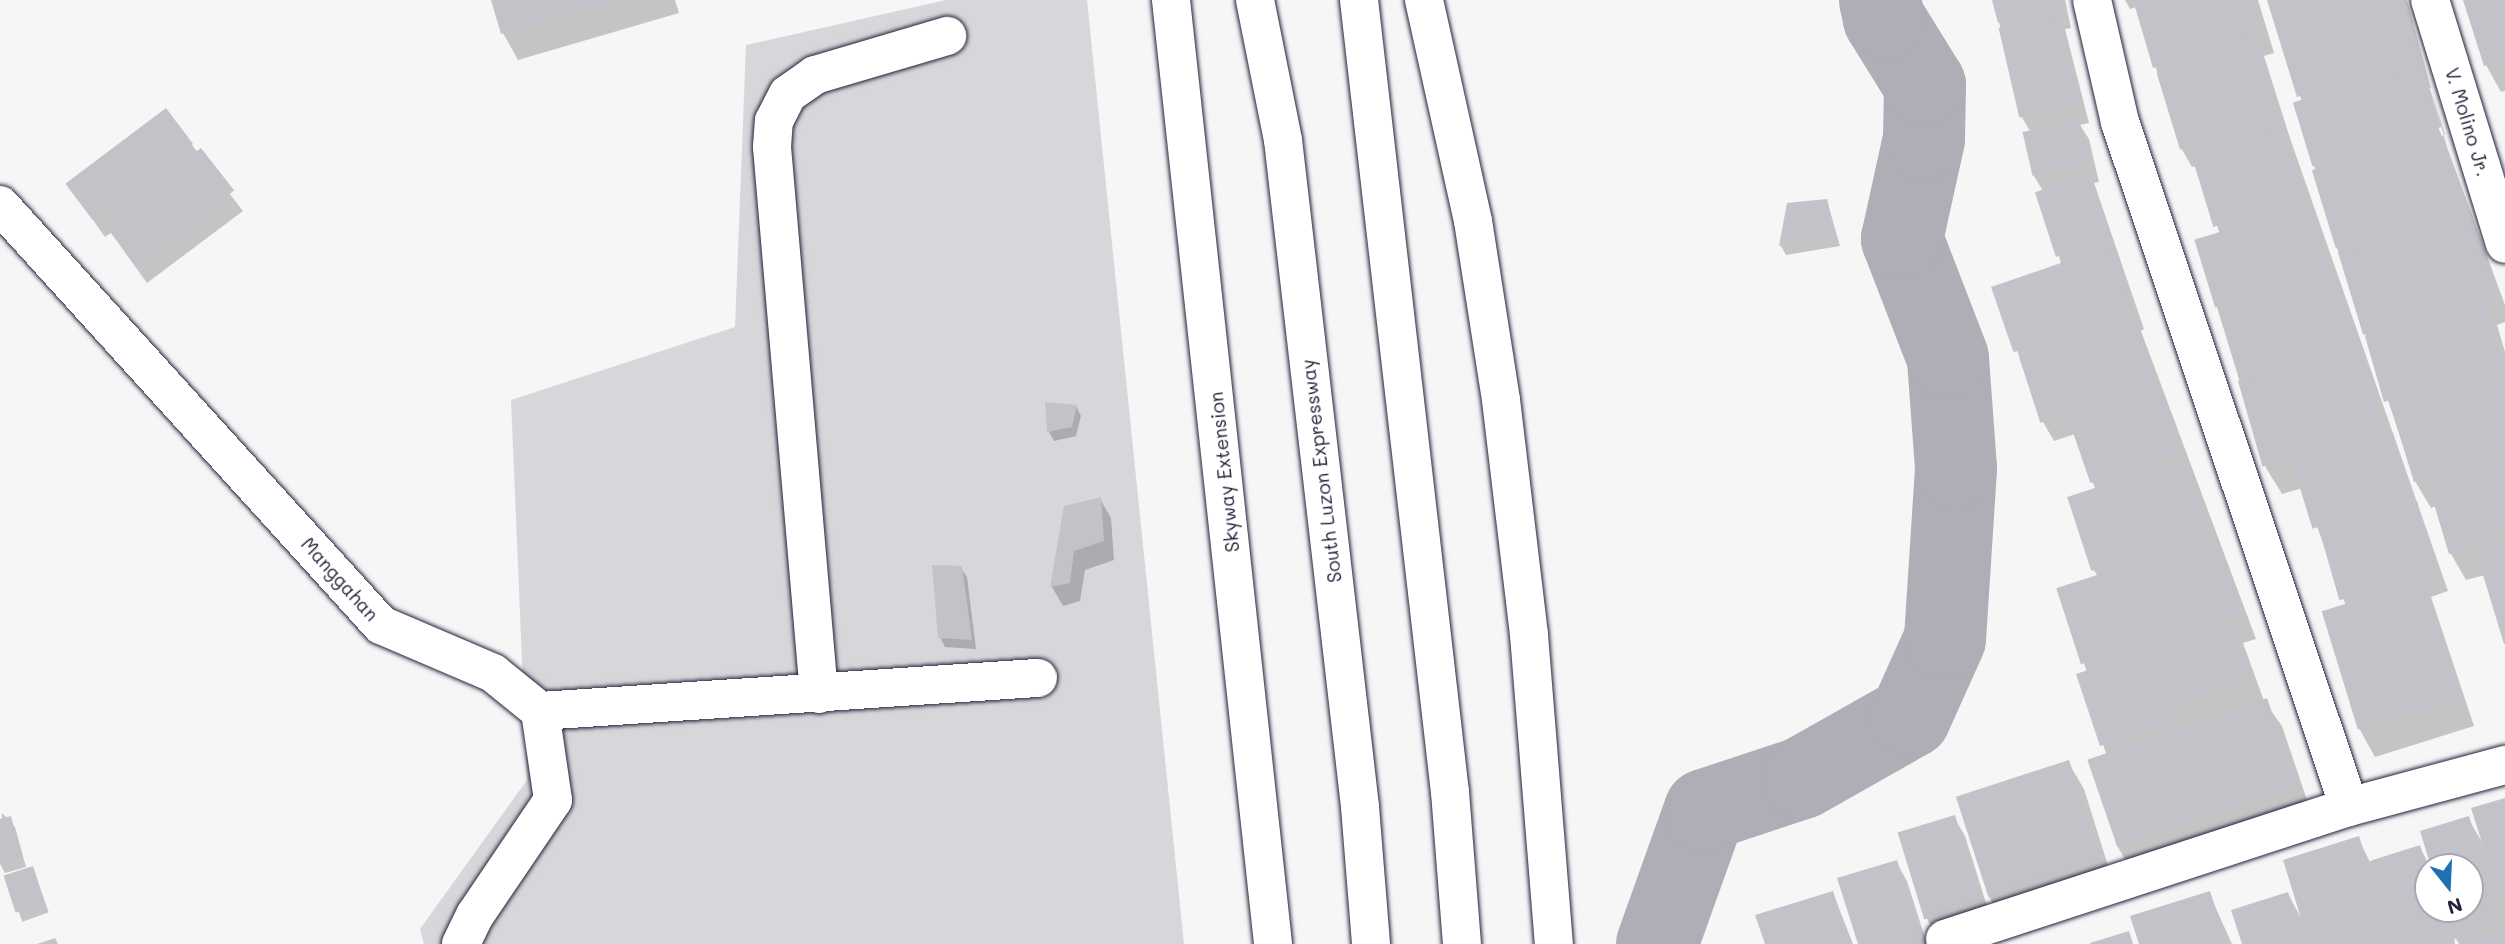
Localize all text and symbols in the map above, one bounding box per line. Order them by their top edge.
street label: V. Molino Jr. [2441,65,2495,179]
street label: South Luzon Expressway [1296,358,1346,584]
street label: Skyway Extension [1204,391,1244,553]
street label: Manggahan [297,533,383,625]
north arrow [2414,853,2484,923]
text: N [2444,892,2466,921]

